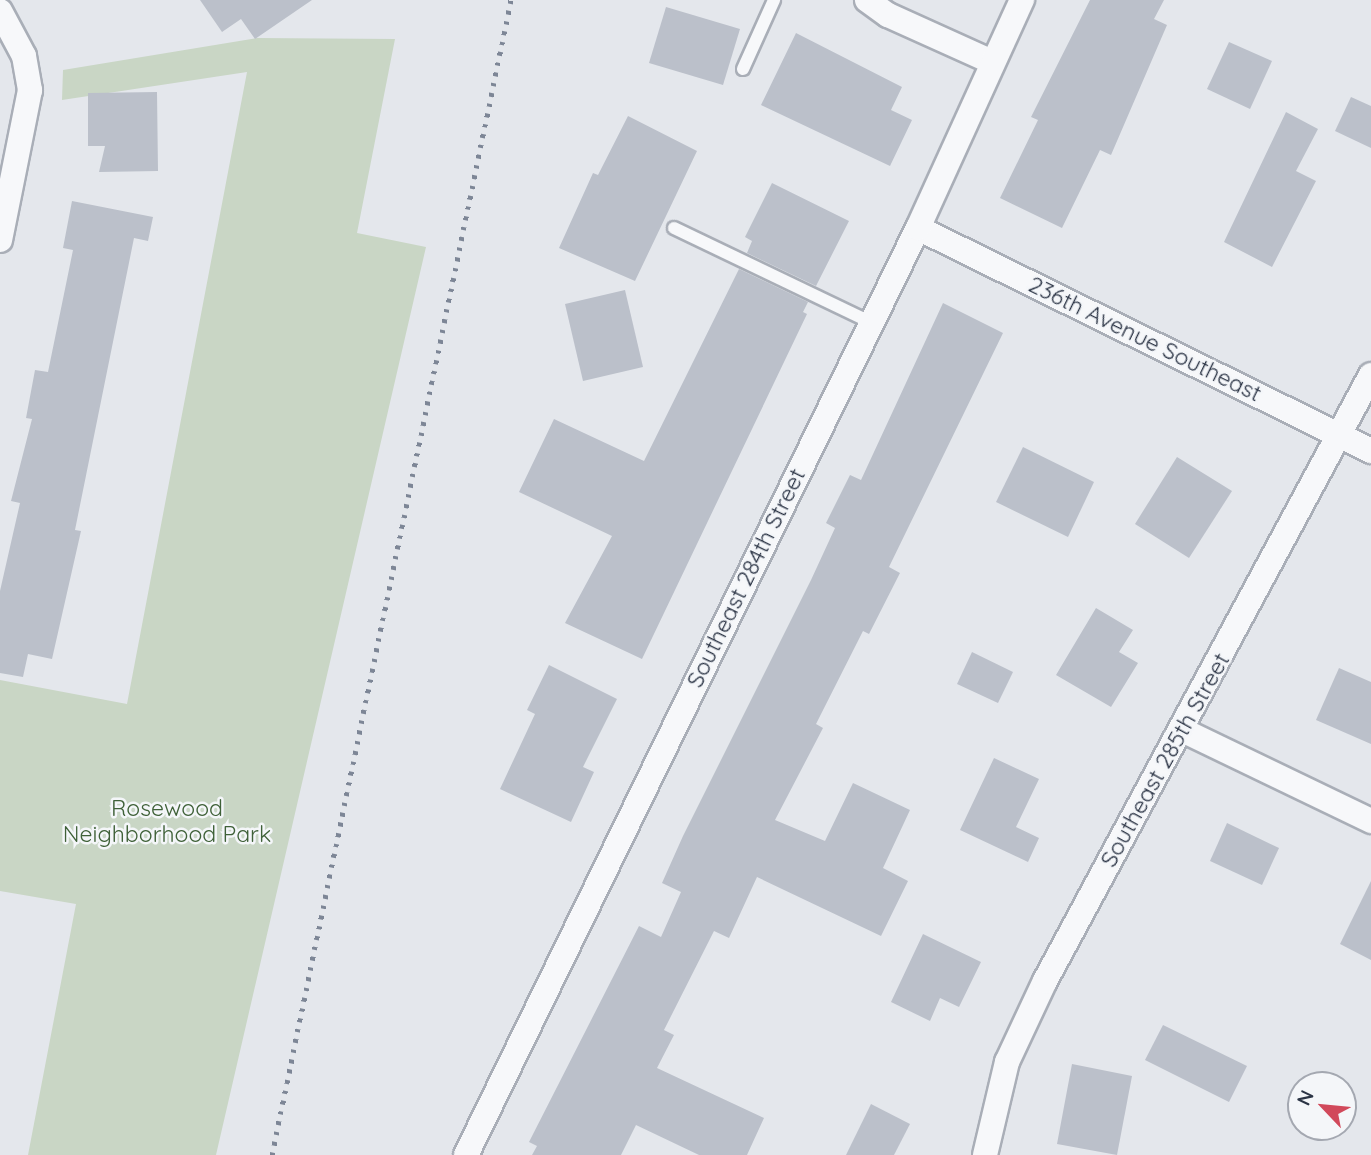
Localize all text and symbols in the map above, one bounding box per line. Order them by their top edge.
street label: 236th Avenue Southeast [1024,271,1266,407]
street label: Southeast 284th Street [681,464,811,692]
street label: Southeast 285th Street [1095,648,1235,872]
park label: Rosewood Neighborhood Park [63,794,271,848]
north arrow [1287,1071,1357,1141]
text: N [1291,1086,1319,1109]

